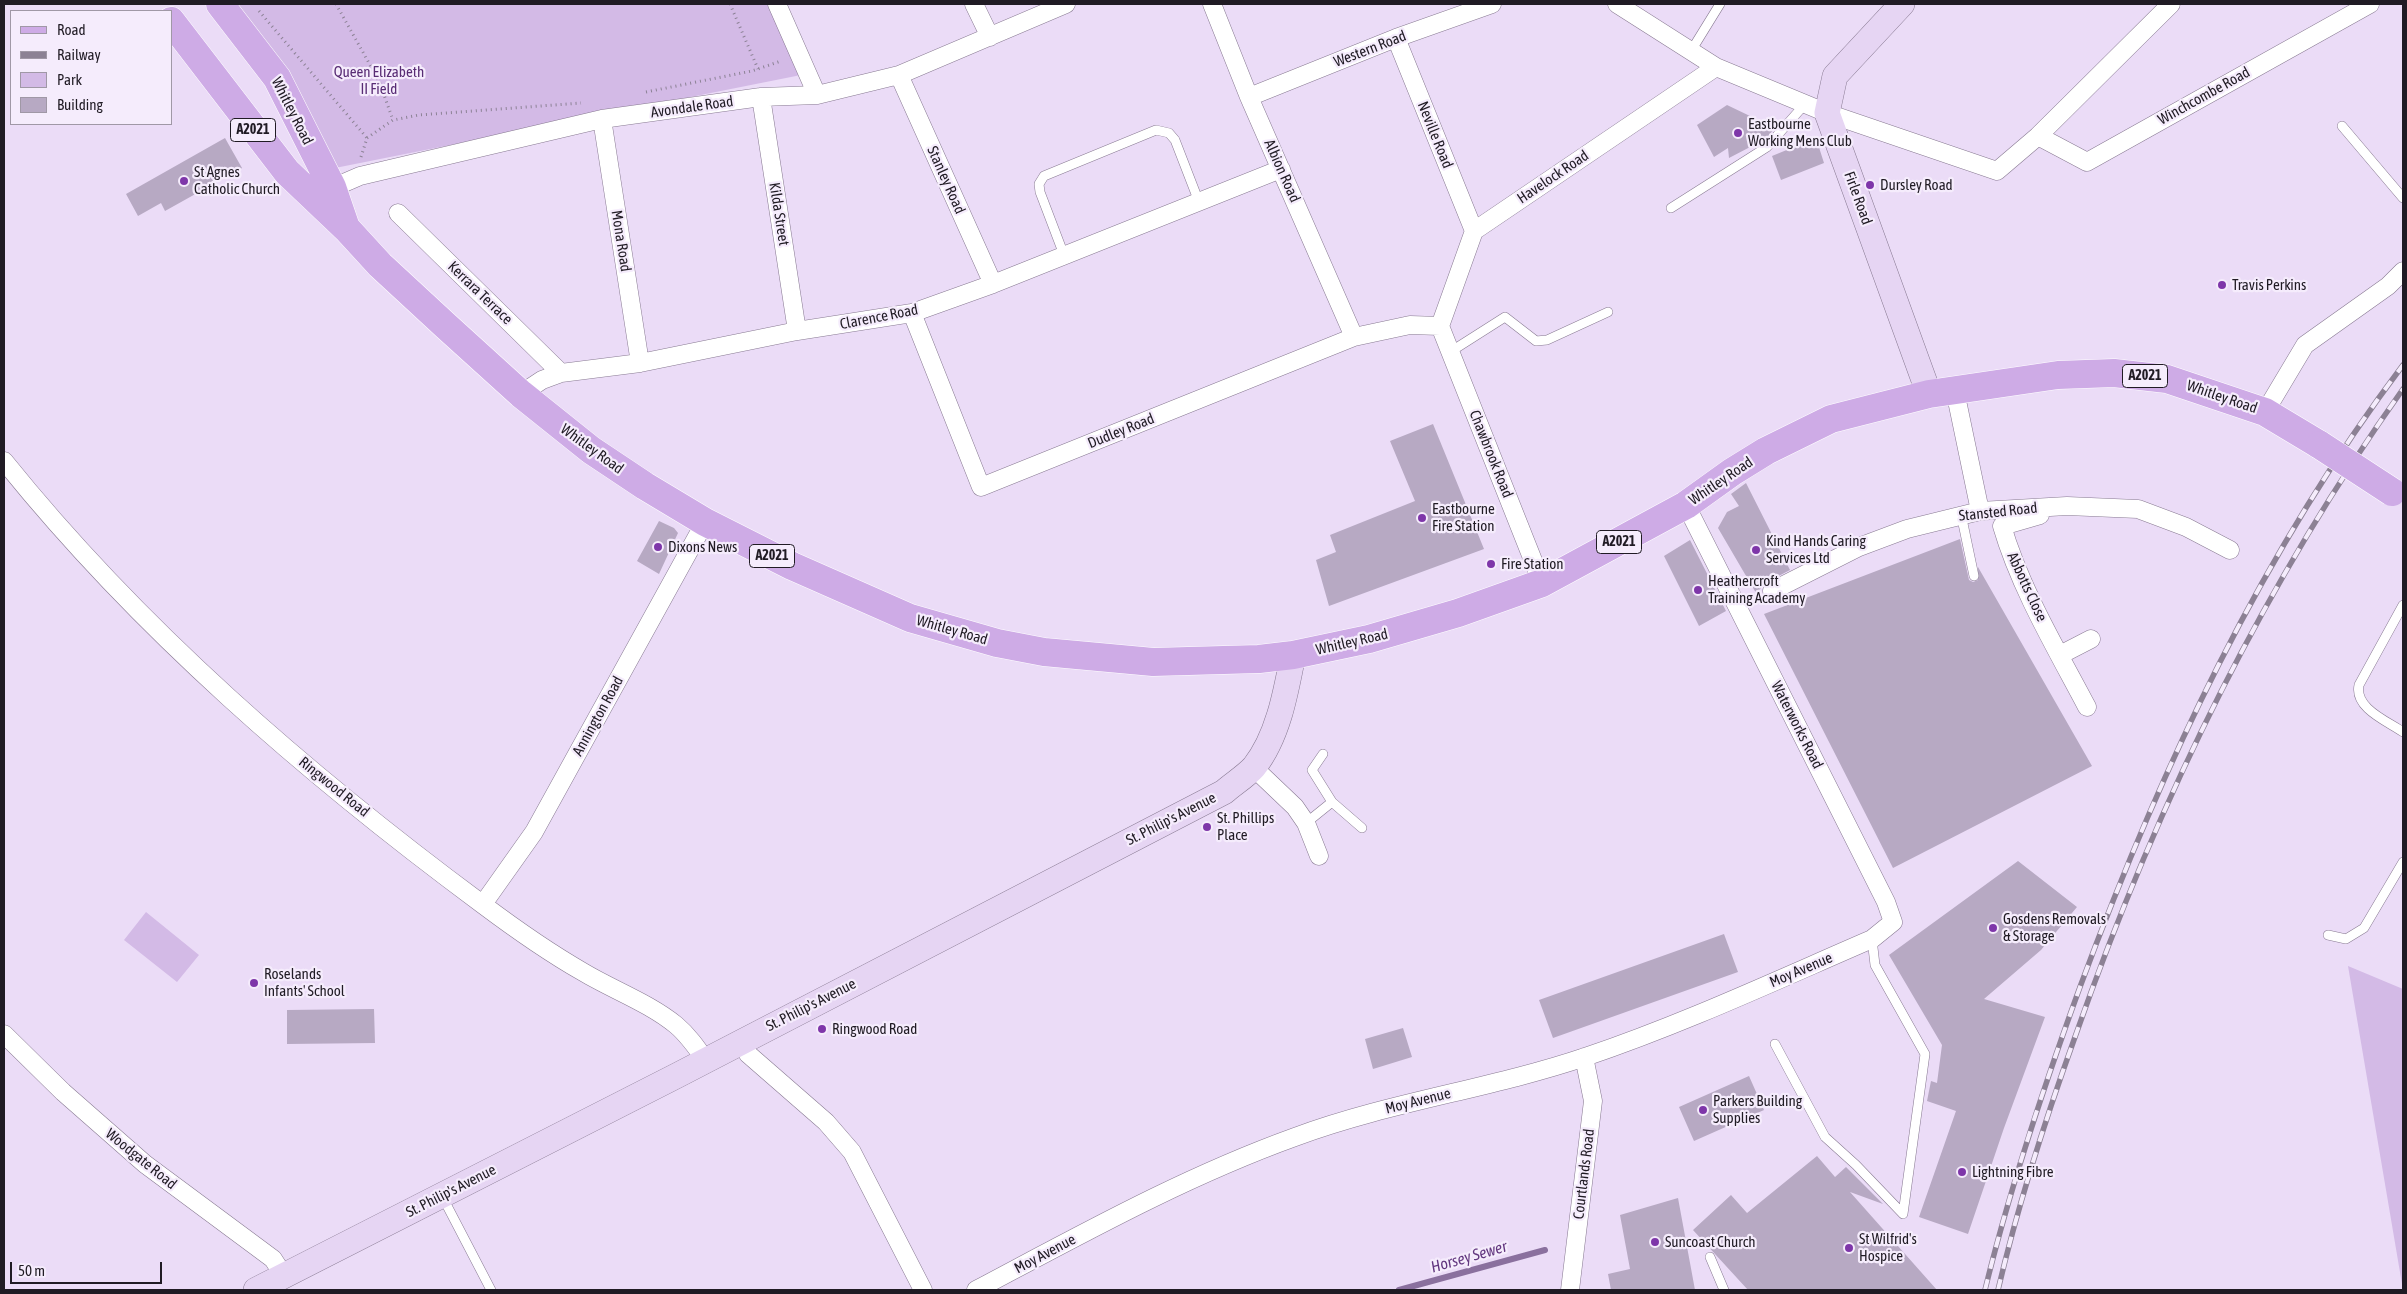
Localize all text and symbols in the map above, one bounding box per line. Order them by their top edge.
legend [10,10,172,125]
text: Road [57,21,86,38]
street label: Western Road [1331,27,1409,71]
text: Railway [57,46,101,63]
park label: Queen Elizabeth II Field [334,63,424,98]
street label: Winchcombe Road [2155,63,2253,129]
text: Park [57,71,82,88]
street label: Whitley Road [267,74,317,148]
street label: Avondale Road [650,92,734,122]
text: Building [57,96,103,113]
street label: Neville Road [1413,99,1457,171]
place label: Eastbourne Working Mens Club [1748,115,1852,150]
road number: A2021 [230,118,276,142]
marker: Eastbourne Working Mens Club [1732,127,1744,139]
street label: Albion Road [1260,137,1304,205]
street label: Stanley Road [923,143,969,217]
street label: Havelock Road [1514,147,1592,207]
place label: St Agnes Catholic Church [194,163,280,198]
street label: Firle Road [1840,169,1876,227]
marker: St Agnes Catholic Church [178,175,190,187]
place label: Dursley Road [1880,176,1953,194]
marker: Dursley Road [1864,179,1876,191]
street label: Kilda Street [765,181,793,247]
street label: Mona Road [607,209,635,273]
street label: Kerrara Terrace [444,258,516,328]
place label: Travis Perkins [2232,276,2306,294]
marker: Travis Perkins [2216,279,2228,291]
street label: Clarence Road [838,301,920,333]
road number: A2021 [2122,364,2168,388]
street label: Whitley Road [2184,377,2260,417]
street label: Chawbrook Road [1465,408,1517,500]
street label: Dudley Road [1085,410,1157,452]
street label: Whitley Road [557,420,627,478]
street label: Whitley Road [1686,453,1756,509]
street label: Stansted Road [1958,499,2038,525]
place label: Eastbourne Fire Station [1432,500,1495,535]
marker: Eastbourne Fire Station [1416,512,1428,524]
road number: A2021 [1596,530,1642,554]
place label: Kind Hands Caring Services Ltd [1766,532,1866,567]
place label: Dixons News [668,538,737,556]
marker: Dixons News [652,541,664,553]
road number: A2021 [750,544,794,568]
marker: Kind Hands Caring Services Ltd [1750,544,1762,556]
street label: Abbotts Close [2003,550,2051,624]
place label: Fire Station [1501,555,1563,573]
marker: Fire Station [1485,558,1497,570]
place label: Heathercroft Training Academy [1708,572,1806,607]
marker: Heathercroft Training Academy [1692,584,1704,596]
street label: Whitley Road [914,611,990,649]
street label: Whitley Road [1314,625,1390,659]
street label: Annington Road [569,673,627,759]
street label: Waterworks Road [1767,678,1827,772]
street label: Ringwood Road [295,753,373,821]
street label: St. Philip's Avenue [1123,789,1219,849]
place label: St. Phillips Place [1217,809,1274,844]
marker: St. Phillips Place [1201,821,1213,833]
place label: Gosdens Removals & Storage [2003,910,2106,945]
marker: Gosdens Removals & Storage [1987,922,1999,934]
street label: Moy Avenue [1767,949,1835,991]
place label: Roselands Infants' School [264,965,345,1000]
street label: St. Philip's Avenue [763,975,859,1035]
marker: Roselands Infants' School [248,977,260,989]
place label: Ringwood Road [832,1020,917,1038]
marker: Ringwood Road [816,1023,828,1035]
street label: Moy Avenue [1383,1084,1453,1118]
place label: Parkers Building Supplies [1713,1092,1802,1127]
marker: Parkers Building Supplies [1697,1104,1709,1116]
street label: Woodgate Road [102,1125,180,1193]
street label: Courtlands Road [1570,1128,1598,1220]
street label: St. Philip's Avenue [403,1161,499,1221]
place label: Lightning Fibre [1972,1163,2054,1181]
marker: Lightning Fibre [1956,1166,1968,1178]
street label: Moy Avenue [1011,1230,1079,1278]
place label: St Wilfrid's Hospice [1859,1230,1917,1265]
place label: Suncoast Church [1665,1233,1756,1251]
marker: Suncoast Church [1649,1236,1661,1248]
water label: Horsey Sewer [1429,1237,1509,1277]
marker: St Wilfrid's Hospice [1843,1242,1855,1254]
scale bar [12,1252,165,1284]
text: 50 m [18,1262,45,1279]

